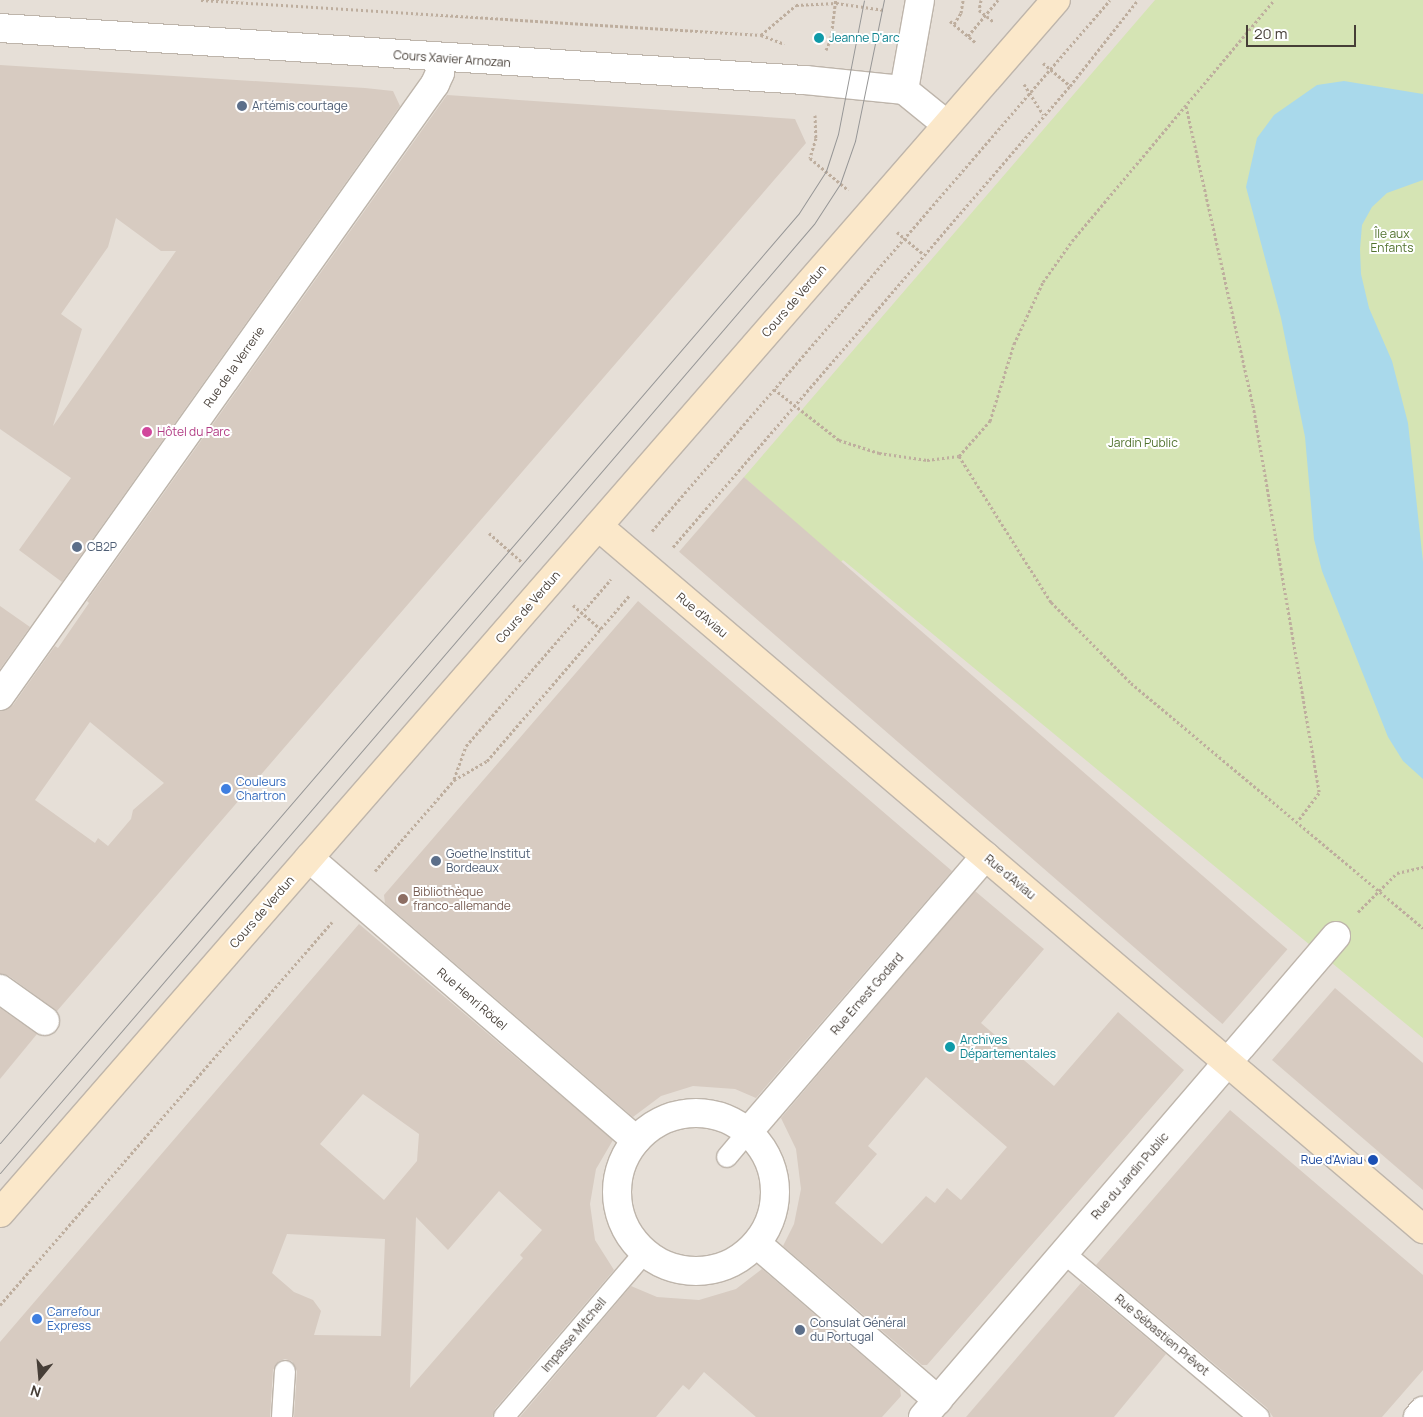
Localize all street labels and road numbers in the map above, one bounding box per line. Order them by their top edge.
street label: Cours Xavier Arnozan [393,48,511,70]
street label: Cours de Verdun [759,262,829,340]
street label: Rue de la Verrerie [201,324,267,410]
street label: Cours de Verdun [493,568,563,646]
street label: Rue d'Aviau [674,590,730,640]
street label: Rue d'Aviau [982,852,1038,902]
street label: Cours de Verdun [227,873,297,951]
street label: Rue Ernest Godard [828,950,906,1038]
street label: Rue Henri Rödel [434,965,510,1033]
street label: Rue du Jardin Public [1088,1130,1172,1222]
street label: Rue Sébastien Prêvot [1112,1291,1212,1379]
street label: Impasse Mitchell [539,1295,609,1375]

